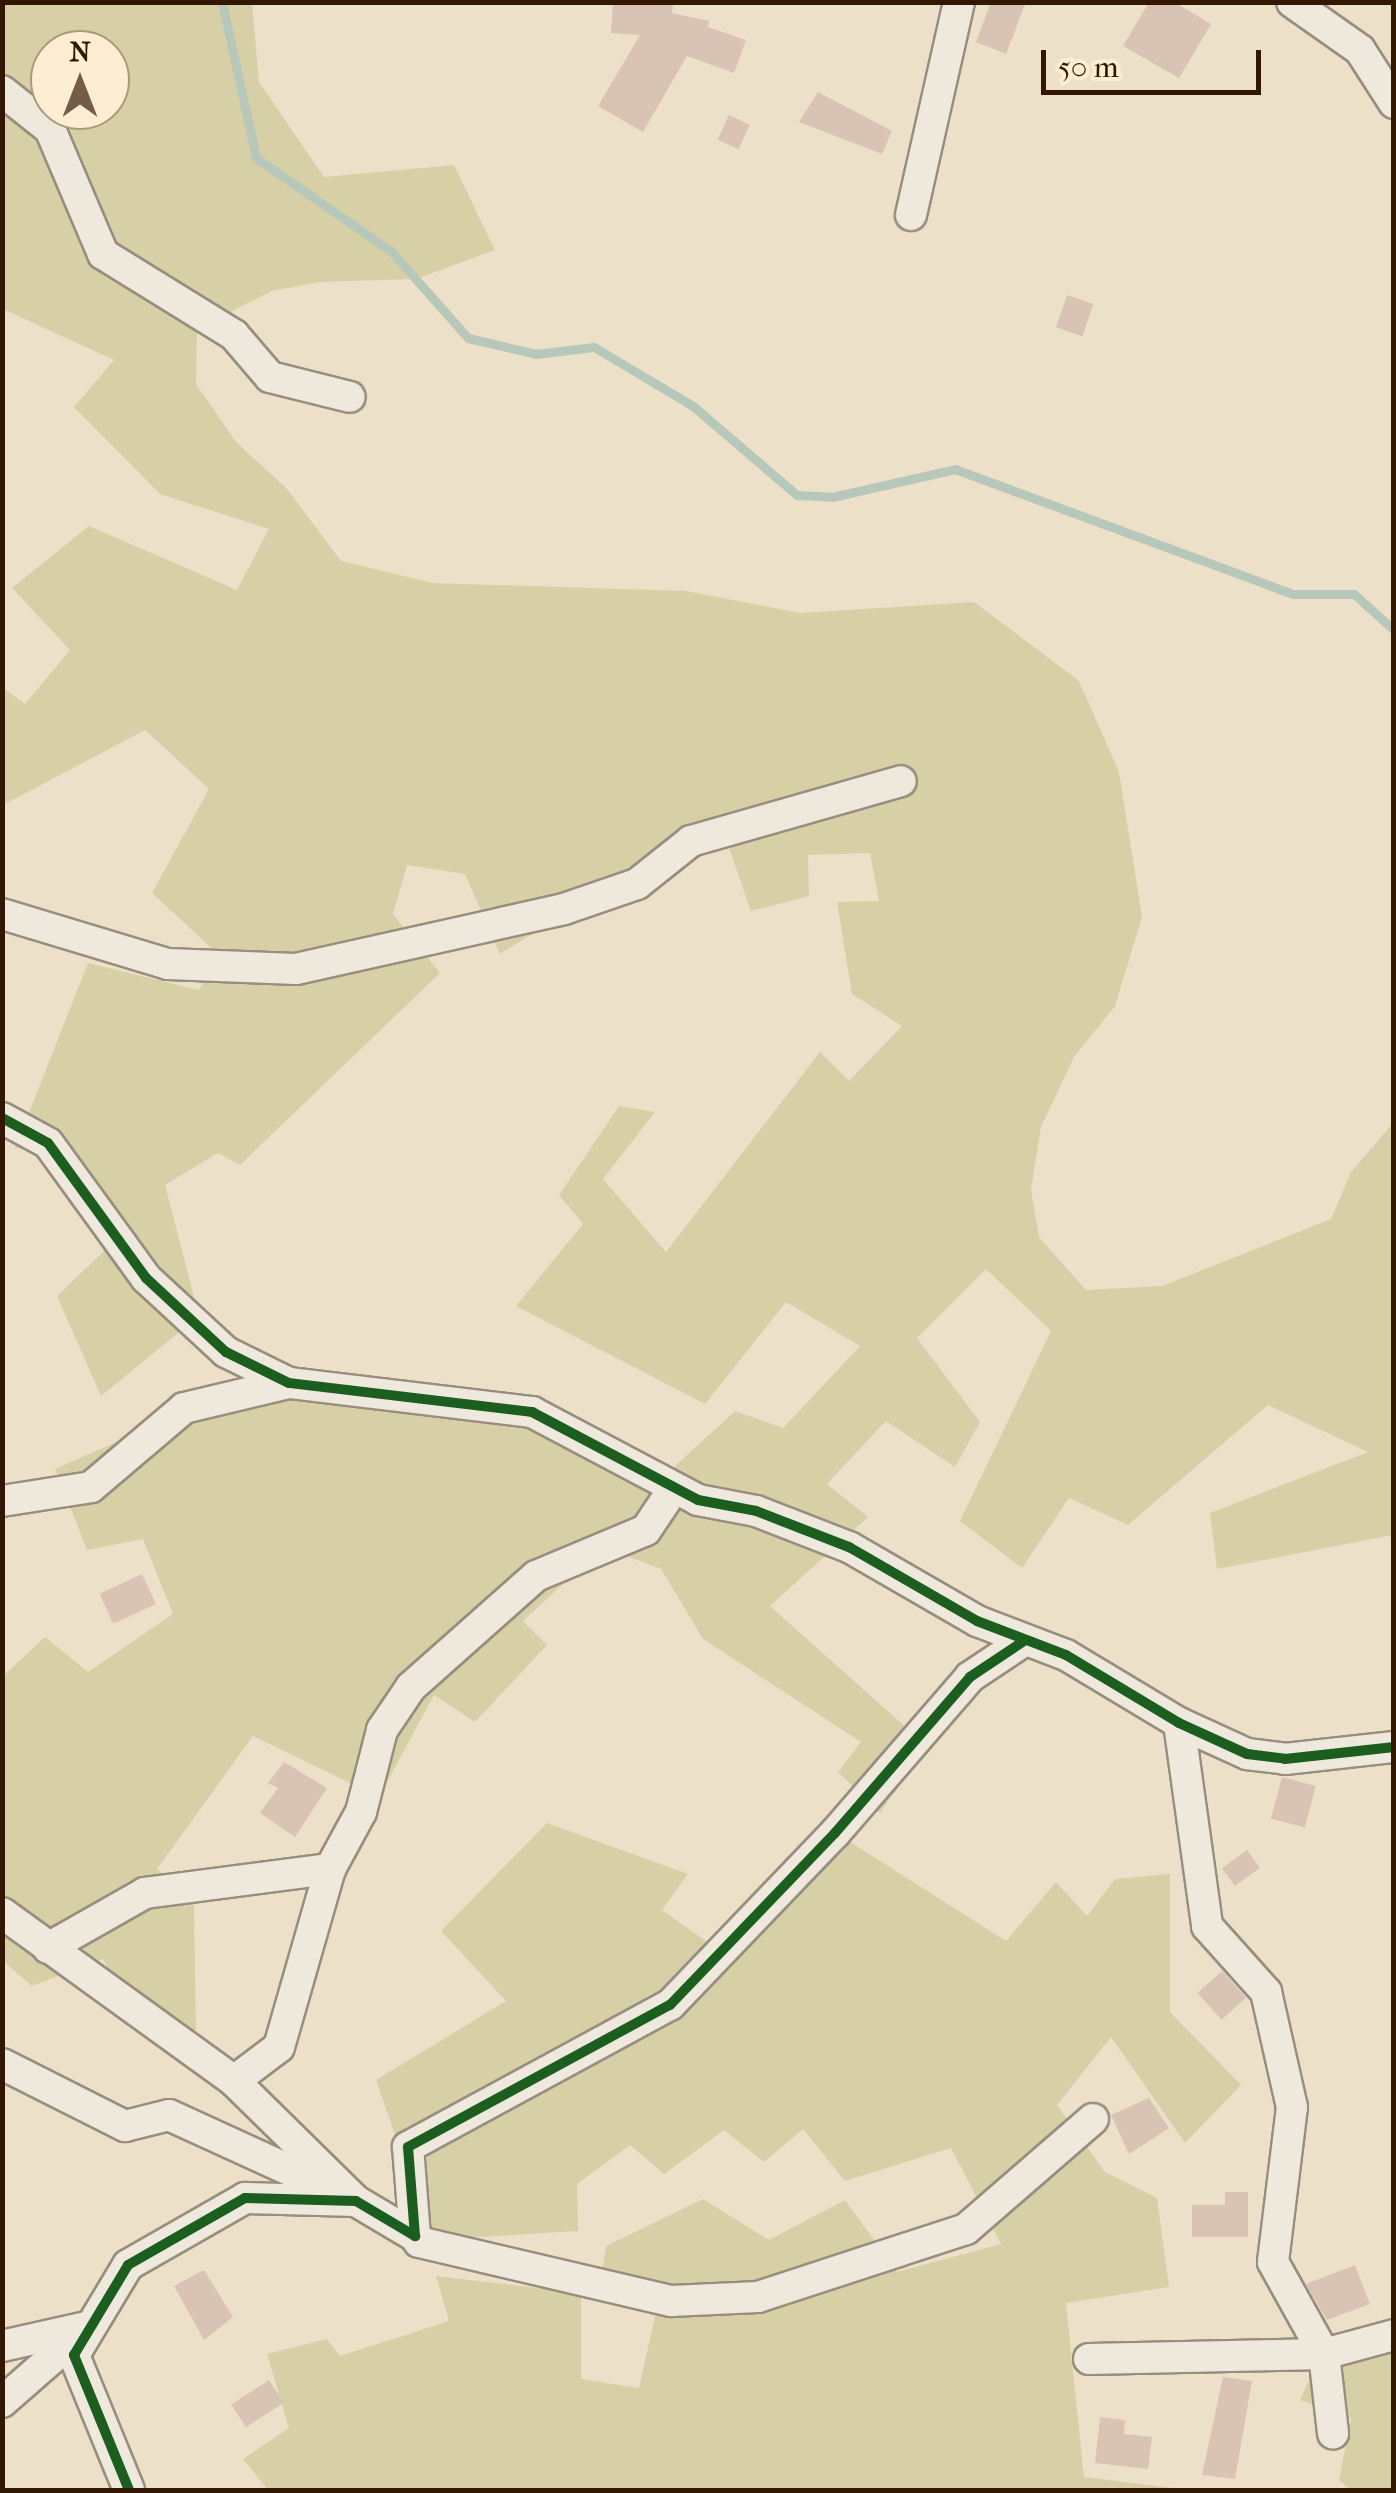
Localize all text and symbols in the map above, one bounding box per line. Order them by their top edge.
north arrow [30,30,130,130]
scale bar [1046,30,1266,92]
text: N [69,35,91,68]
text: 50 m [1058,50,1119,85]

